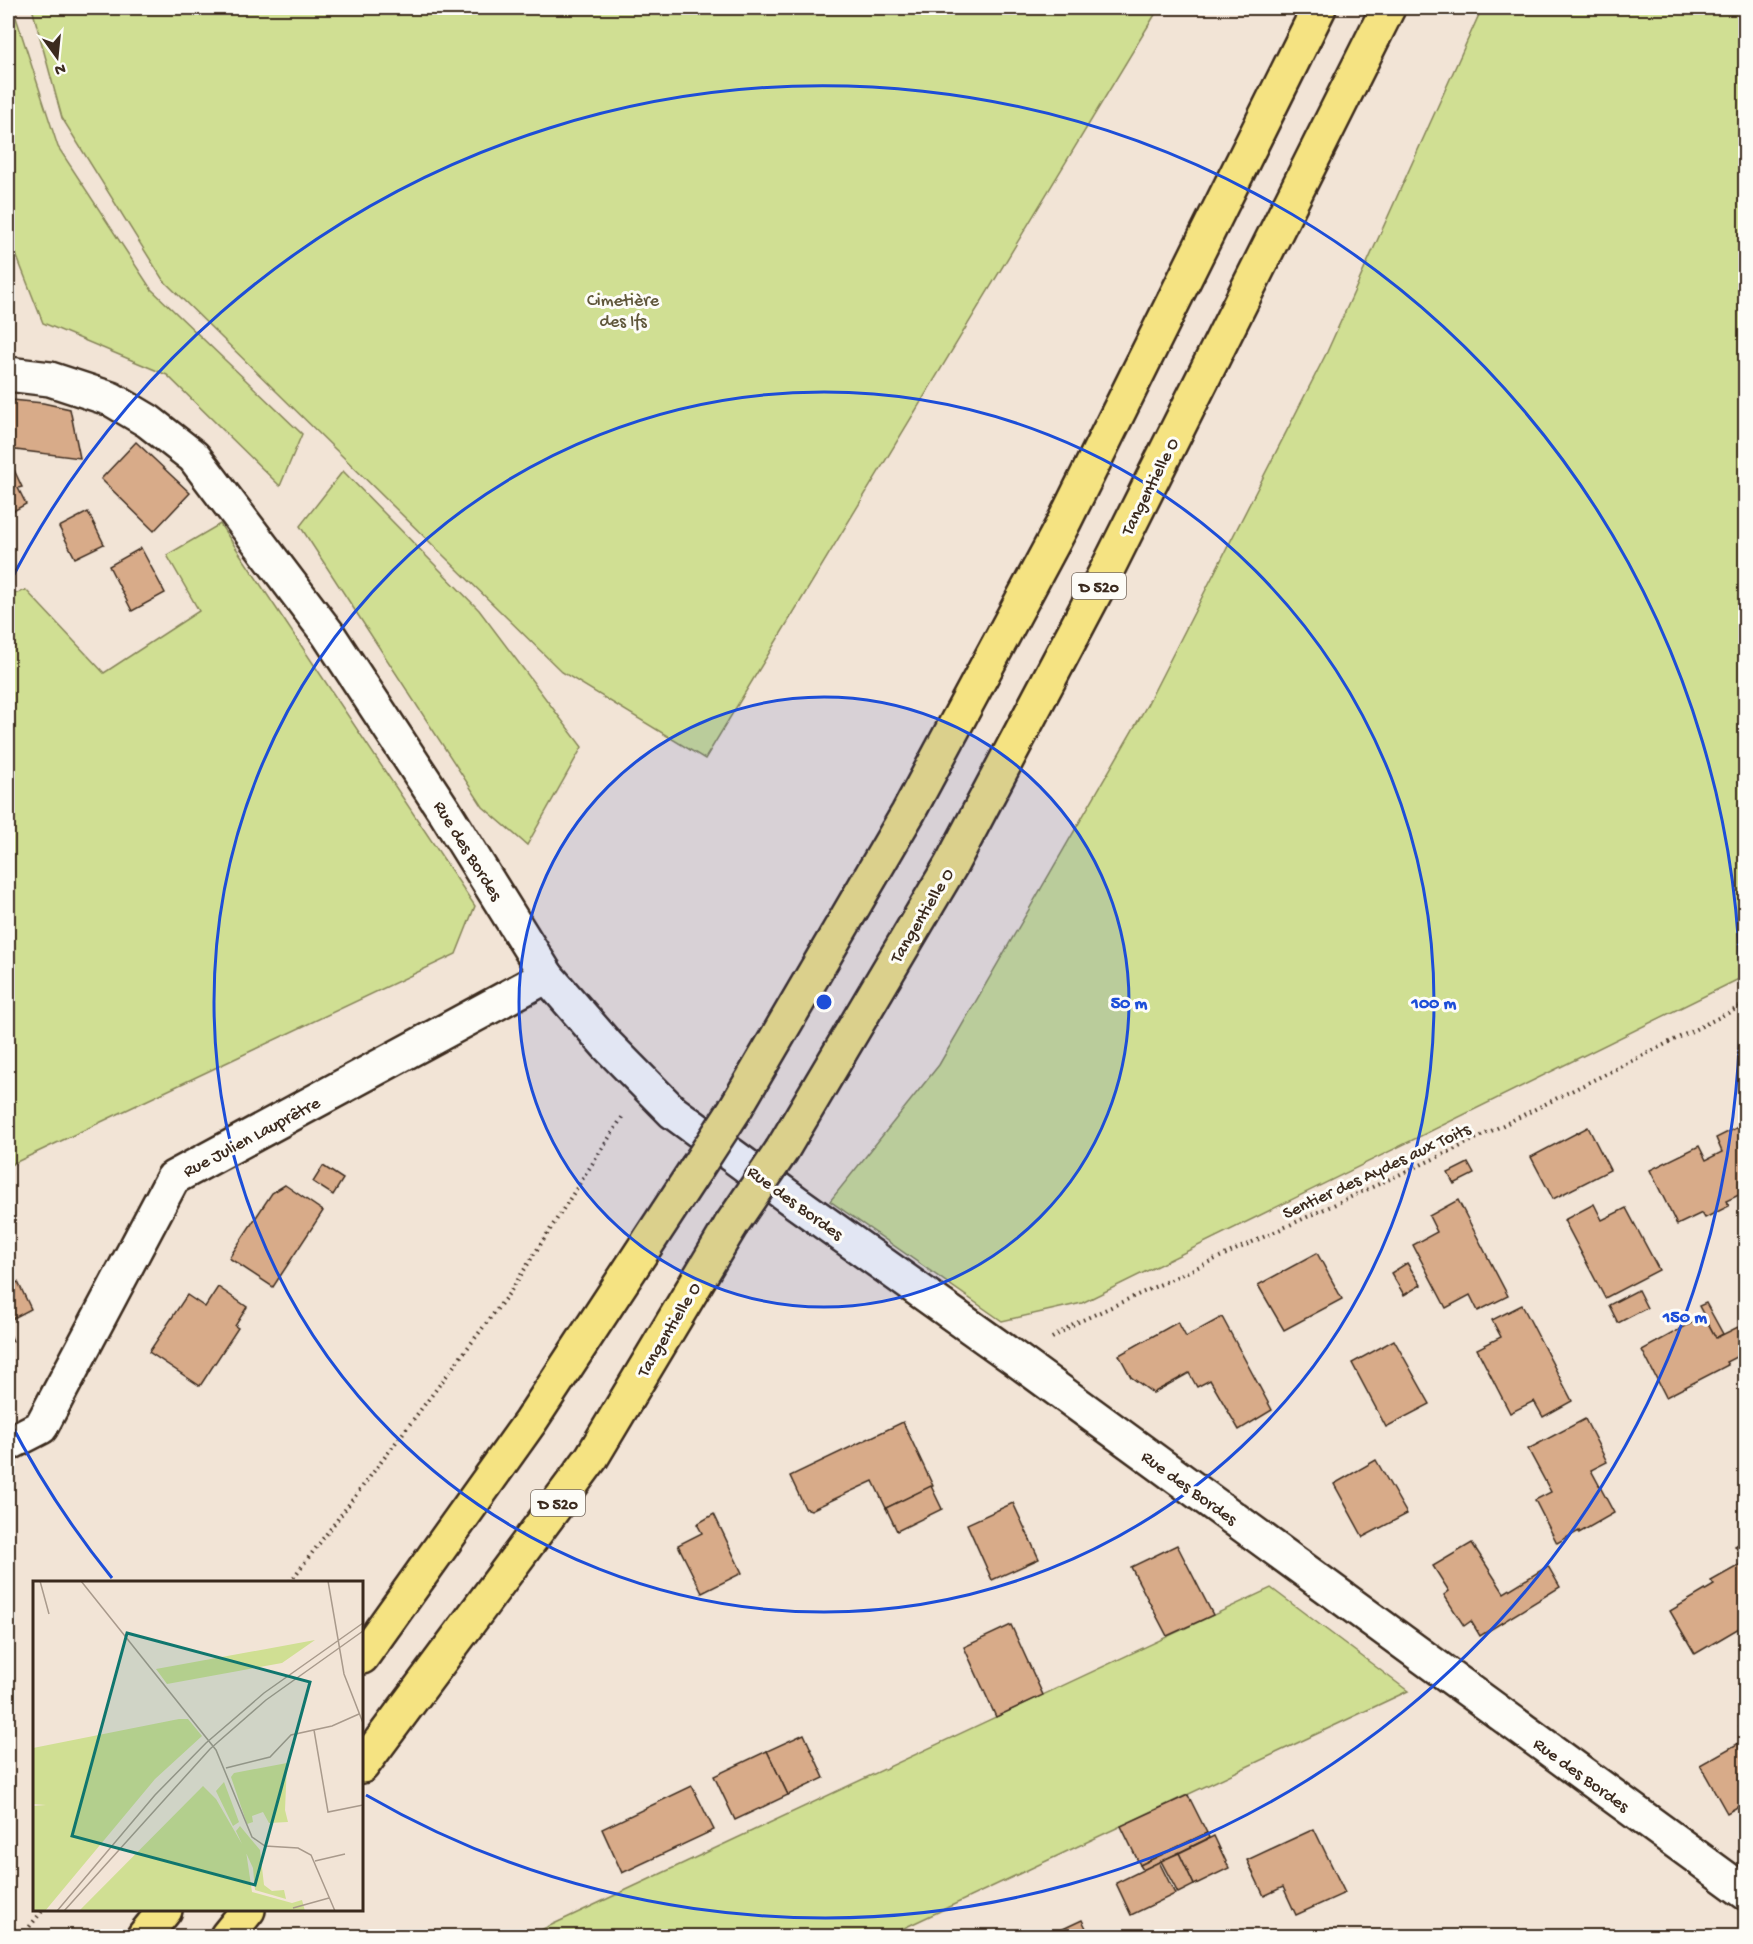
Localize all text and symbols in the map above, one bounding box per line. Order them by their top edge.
north arrow [27,27,87,87]
text: N [52,58,67,79]
park label: Cimetière des Ifs [587,291,660,333]
street label: Tangentielle O [1117,435,1185,540]
road number: D 520 [1072,573,1126,599]
street label: Rue des Bordes [428,798,507,906]
street label: Tangentielle O [886,865,960,968]
centre of rings [814,992,834,1012]
text: 50 m [1111,994,1148,1015]
text: 100 m [1411,994,1457,1015]
street label: Rue Julien Lauprêtre [180,1093,325,1183]
street label: Sentier des Aydes aux Toits [1280,1119,1475,1225]
street label: Rue des Bordes [742,1162,848,1247]
street label: Tangentielle O [633,1279,707,1382]
text: 150 m [1662,1308,1707,1329]
street label: Rue des Bordes [1136,1447,1242,1532]
road number: D 520 [531,1490,585,1516]
inset map [33,1581,363,1911]
street label: Rue des Bordes [1528,1734,1634,1819]

